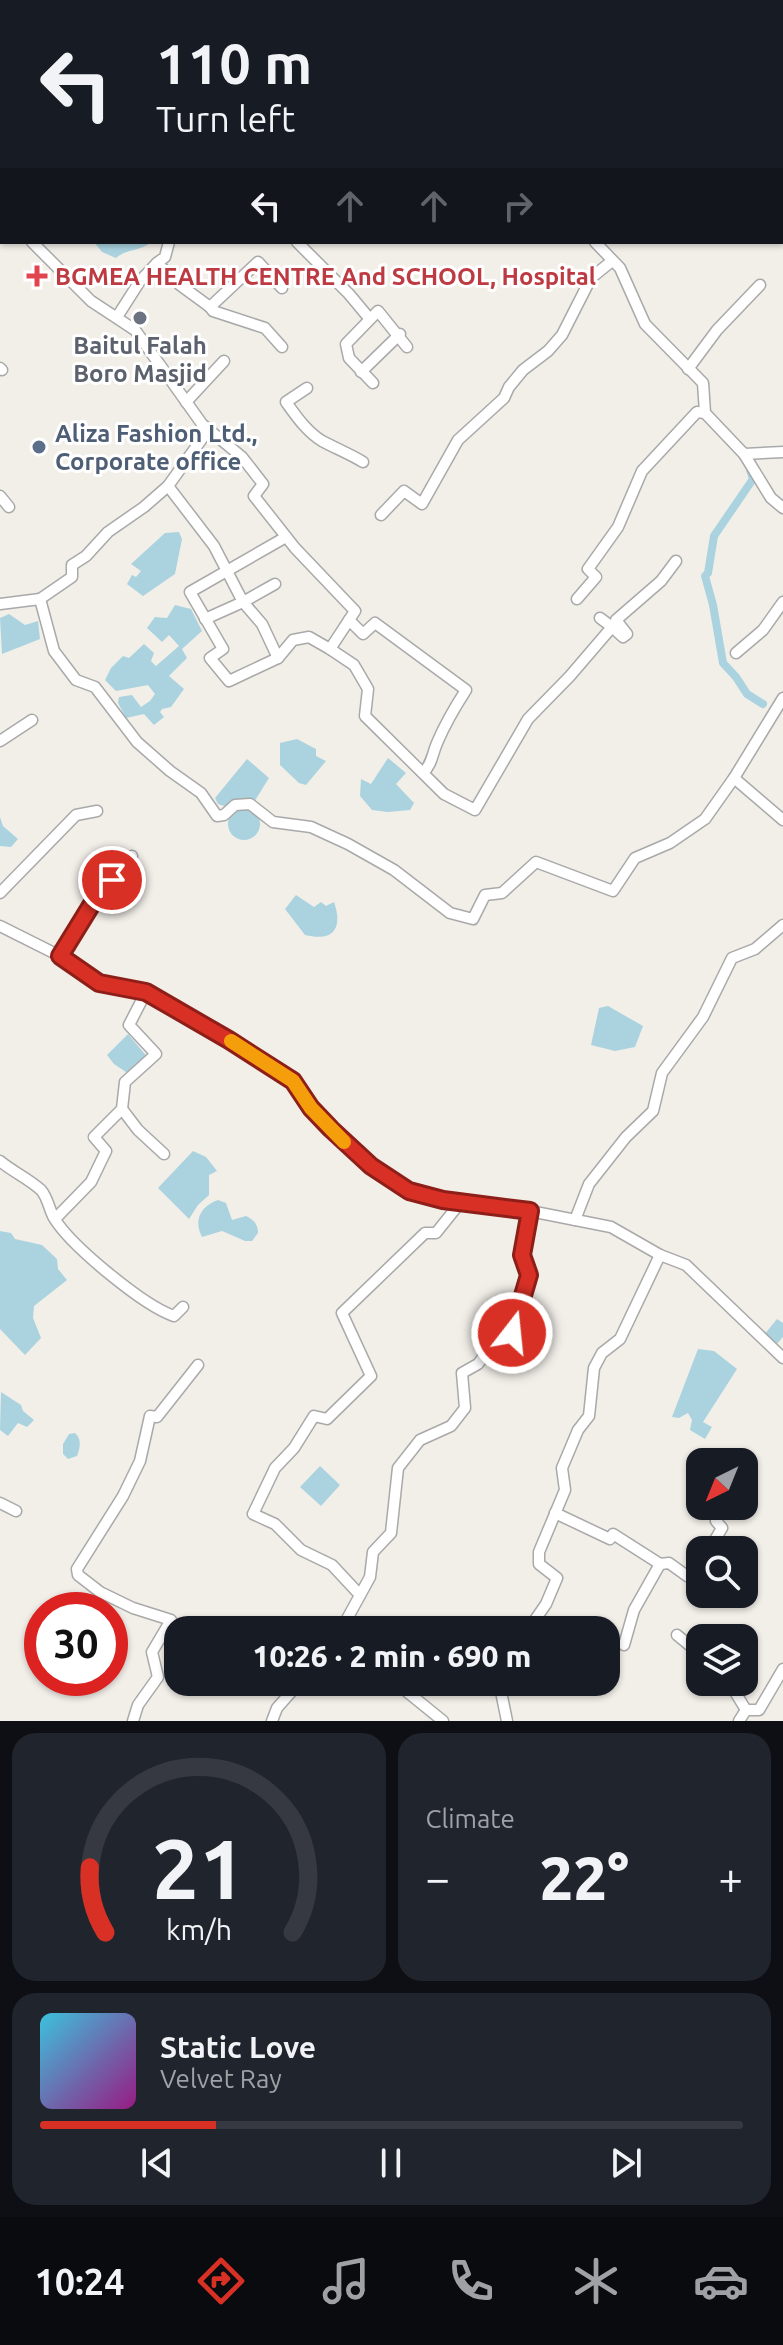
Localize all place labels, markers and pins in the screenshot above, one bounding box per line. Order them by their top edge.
place label: BGMEA HEALTH CENTRE And SCHOOL, Hospital [55,263,596,290]
marker: BGMEA HEALTH CENTRE And SCHOOL, Hospital [26,265,48,287]
marker: Baitul Falah Boro Masjid [131,309,149,327]
place label: Baitul Falah Boro Masjid [73,332,207,387]
place label: Aliza Fashion Ltd., Corporate office [55,420,257,475]
marker: Aliza Fashion Ltd., Corporate office [30,438,48,456]
pin [78,846,146,914]

